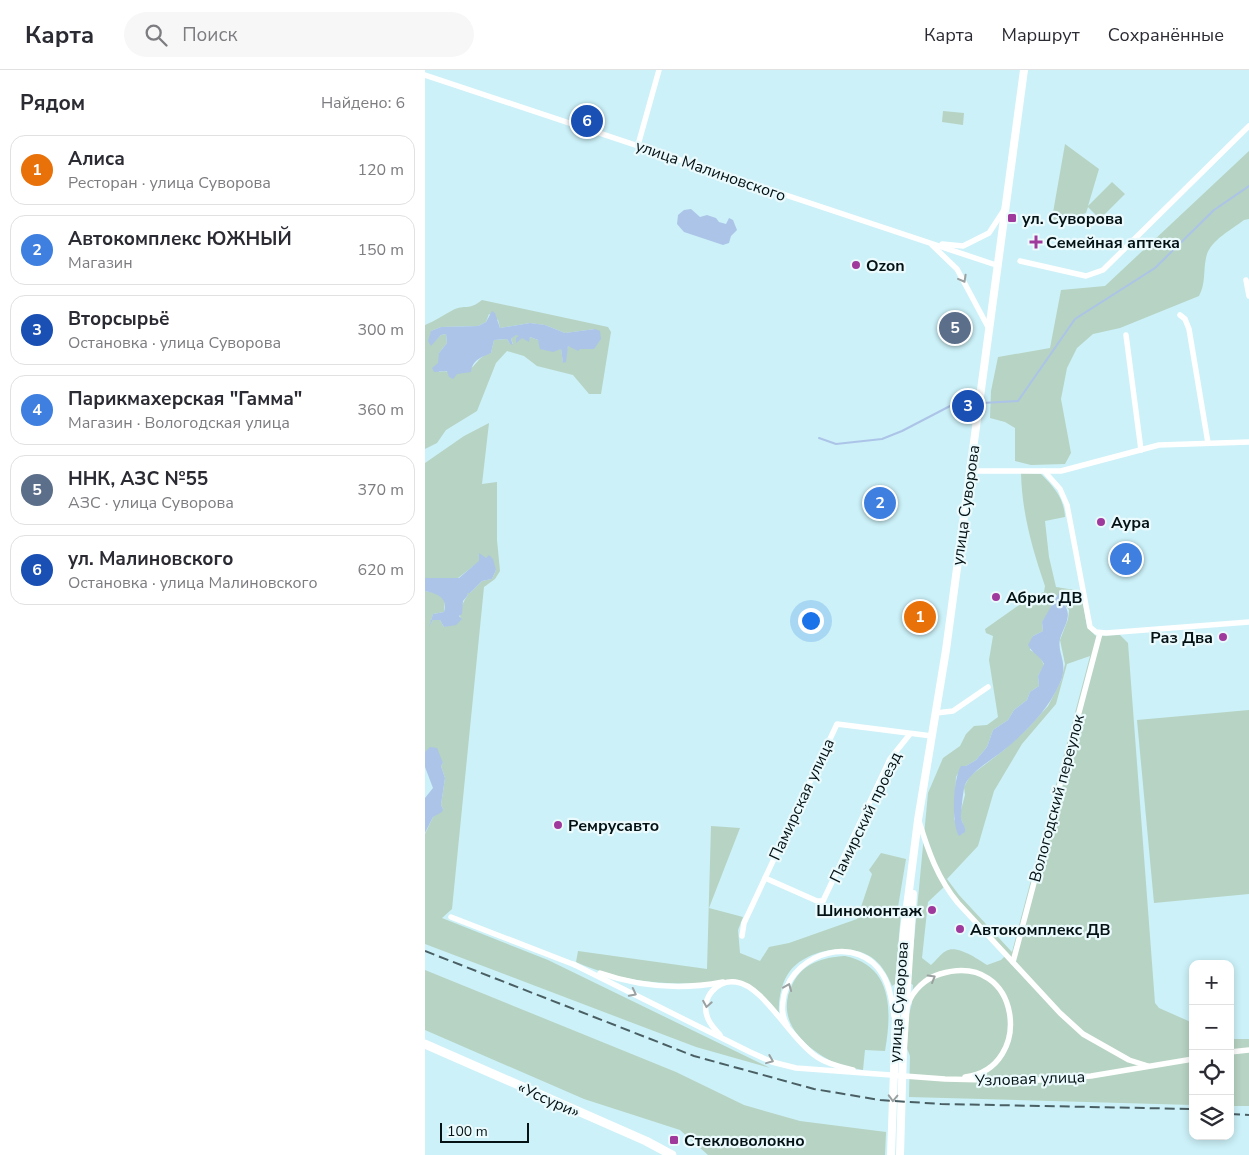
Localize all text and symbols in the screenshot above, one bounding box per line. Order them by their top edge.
search box [124,12,474,57]
text: Карта [25,19,94,51]
icon: search [142,21,170,49]
text: Поиск [182,22,237,48]
text: Карта [924,23,974,47]
text: Маршрут [1002,23,1080,47]
text: Сохранённые [1108,23,1224,47]
text: Рядом [20,89,85,117]
text: Найдено: 6 [321,92,405,114]
pin: 6 [571,102,603,140]
street label: улица Малиновского [632,135,789,207]
text: Алиса [68,146,125,172]
text: 1 [32,159,42,181]
text: 120 m [357,159,404,181]
text: Ресторан · улица Суворова [68,172,271,194]
place label: ул. Суворова [1022,208,1123,230]
marker: ул. Суворова [1006,212,1018,224]
text: Автокомплекс ЮЖНЫЙ [68,226,292,252]
place label: Семейная аптека [1046,232,1180,254]
marker: Семейная аптека [1030,236,1042,248]
text: 2 [32,239,42,261]
text: 150 m [357,239,404,261]
text: Магазин [68,252,133,274]
place label: Ozon [866,255,905,277]
marker: Ozon [850,259,862,271]
one-way arrow [956,274,966,283]
text: Вторсырьё [68,306,170,332]
pin: 5 [939,309,971,347]
text: 3 [32,319,42,341]
text: 300 m [357,319,404,341]
text: Остановка · улица Суворова [68,332,281,354]
text: Парикмахерская "Гамма" [68,386,302,412]
pin: 3 [952,387,984,425]
text: 4 [32,399,42,421]
text: 360 m [357,399,404,421]
text: Магазин · Вологодская улица [68,412,290,434]
street label: улица Суворова [947,444,985,567]
text: ННК, АЗС №55 [68,466,208,492]
text: 5 [32,479,42,501]
text: 370 m [357,479,404,501]
pin: 2 [864,484,896,522]
text: АЗС · улица Суворова [68,492,234,514]
place label: Аура [1111,512,1150,534]
marker: Аура [1095,516,1107,528]
pin: 4 [1110,540,1142,578]
text: ул. Малиновского [68,546,233,572]
text: 6 [32,559,42,581]
text: 620 m [357,559,404,581]
text: Остановка · улица Малиновского [68,572,318,594]
place label: Абрис ДВ [1006,587,1082,609]
marker: Абрис ДВ [990,591,1002,603]
pin: 1 [904,598,936,636]
your location [798,608,824,634]
place label: Раз Два [1150,627,1213,649]
marker: Раз Два [1217,631,1229,643]
street label: Вологодский переулок [1024,711,1090,885]
street label: Памирская улица [764,735,840,864]
street label: Памирский проезд [825,748,907,887]
place label: Ремрусавто [568,815,659,837]
marker: Ремрусавто [552,819,564,831]
place label: Шиномонтаж [816,900,923,922]
marker: Шиномонтаж [926,904,938,916]
place label: Автокомплекс ДВ [970,919,1110,941]
marker: Автокомплекс ДВ [954,923,966,935]
street label: улица Суворова [884,941,914,1063]
map controls [1189,960,1234,1140]
button: + [1189,960,1234,1005]
one-way arrow [926,975,935,985]
one-way arrow [781,983,792,992]
one-way arrow [628,987,637,997]
one-way arrow [703,1000,713,1009]
button: − [1189,1005,1234,1050]
button: locate [1189,1050,1234,1095]
one-way arrow [765,1055,773,1065]
street label: Узловая улица [973,1066,1086,1092]
street label: «Уссури» [514,1076,583,1123]
one-way arrow [888,1094,898,1102]
button: layers [1189,1095,1234,1140]
scale bar [440,1120,529,1143]
text: 100 m [447,1122,488,1141]
place label: Стекловолокно [684,1130,805,1152]
marker: Стекловолокно [668,1134,680,1146]

